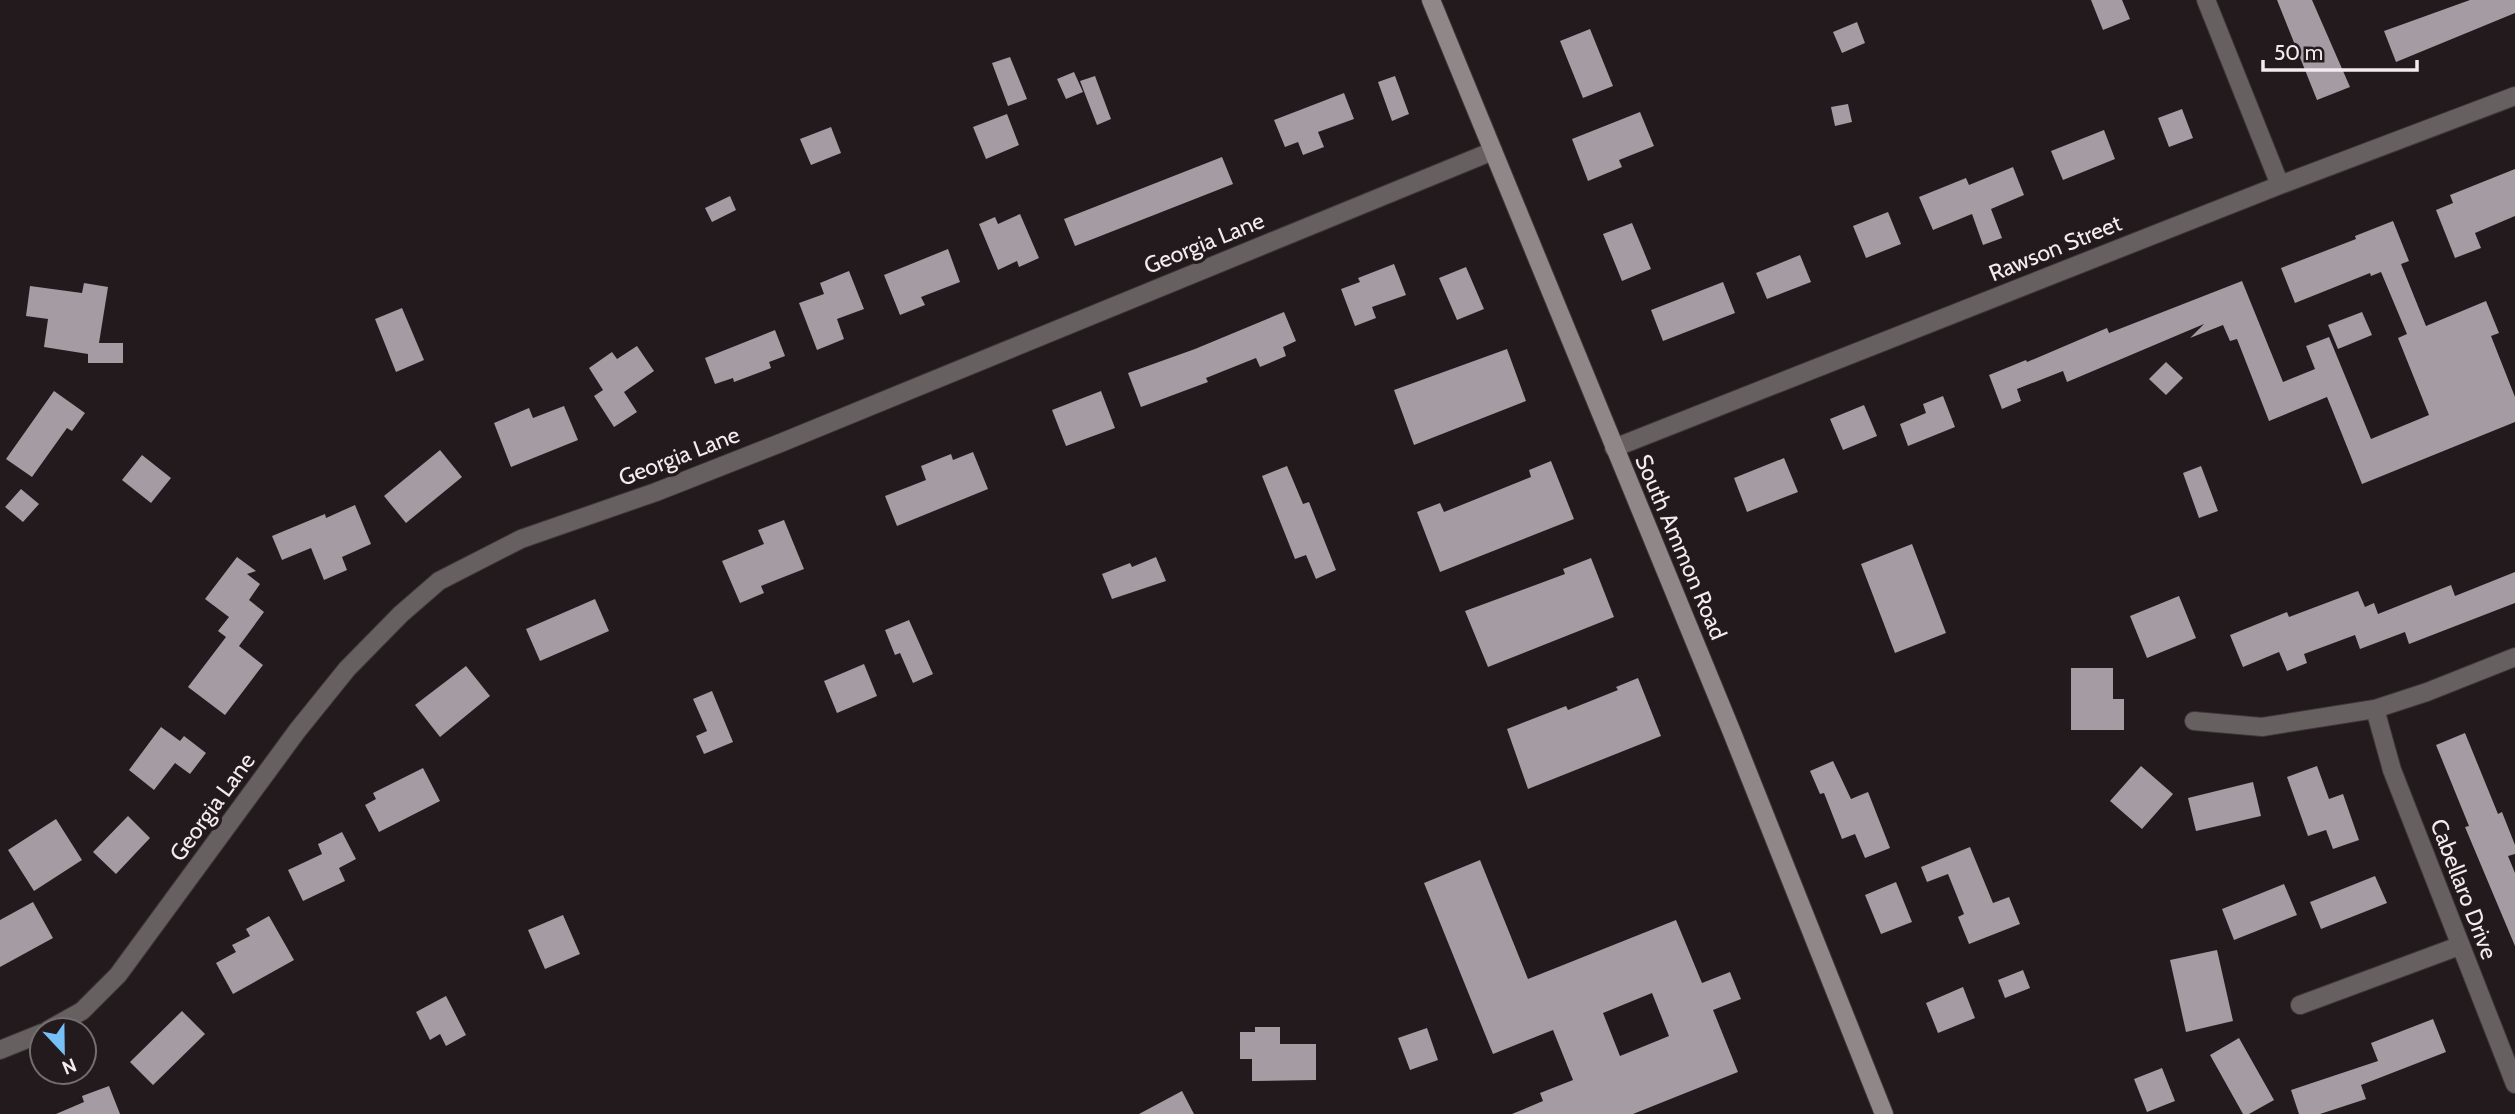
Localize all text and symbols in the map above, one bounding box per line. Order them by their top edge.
scale bar [2263,28,2417,72]
text: 50 m [2274,40,2323,65]
street label: Georgia Lane [1140,206,1268,280]
street label: Rawson Street [1985,209,2126,287]
street label: Georgia Lane [615,420,744,492]
street label: South Ammon Road [1629,450,1733,644]
street label: Georgia Lane [163,747,261,867]
street label: Cabellaro Drive [2424,815,2504,963]
north arrow [28,1016,98,1086]
text: N [59,1053,80,1079]

